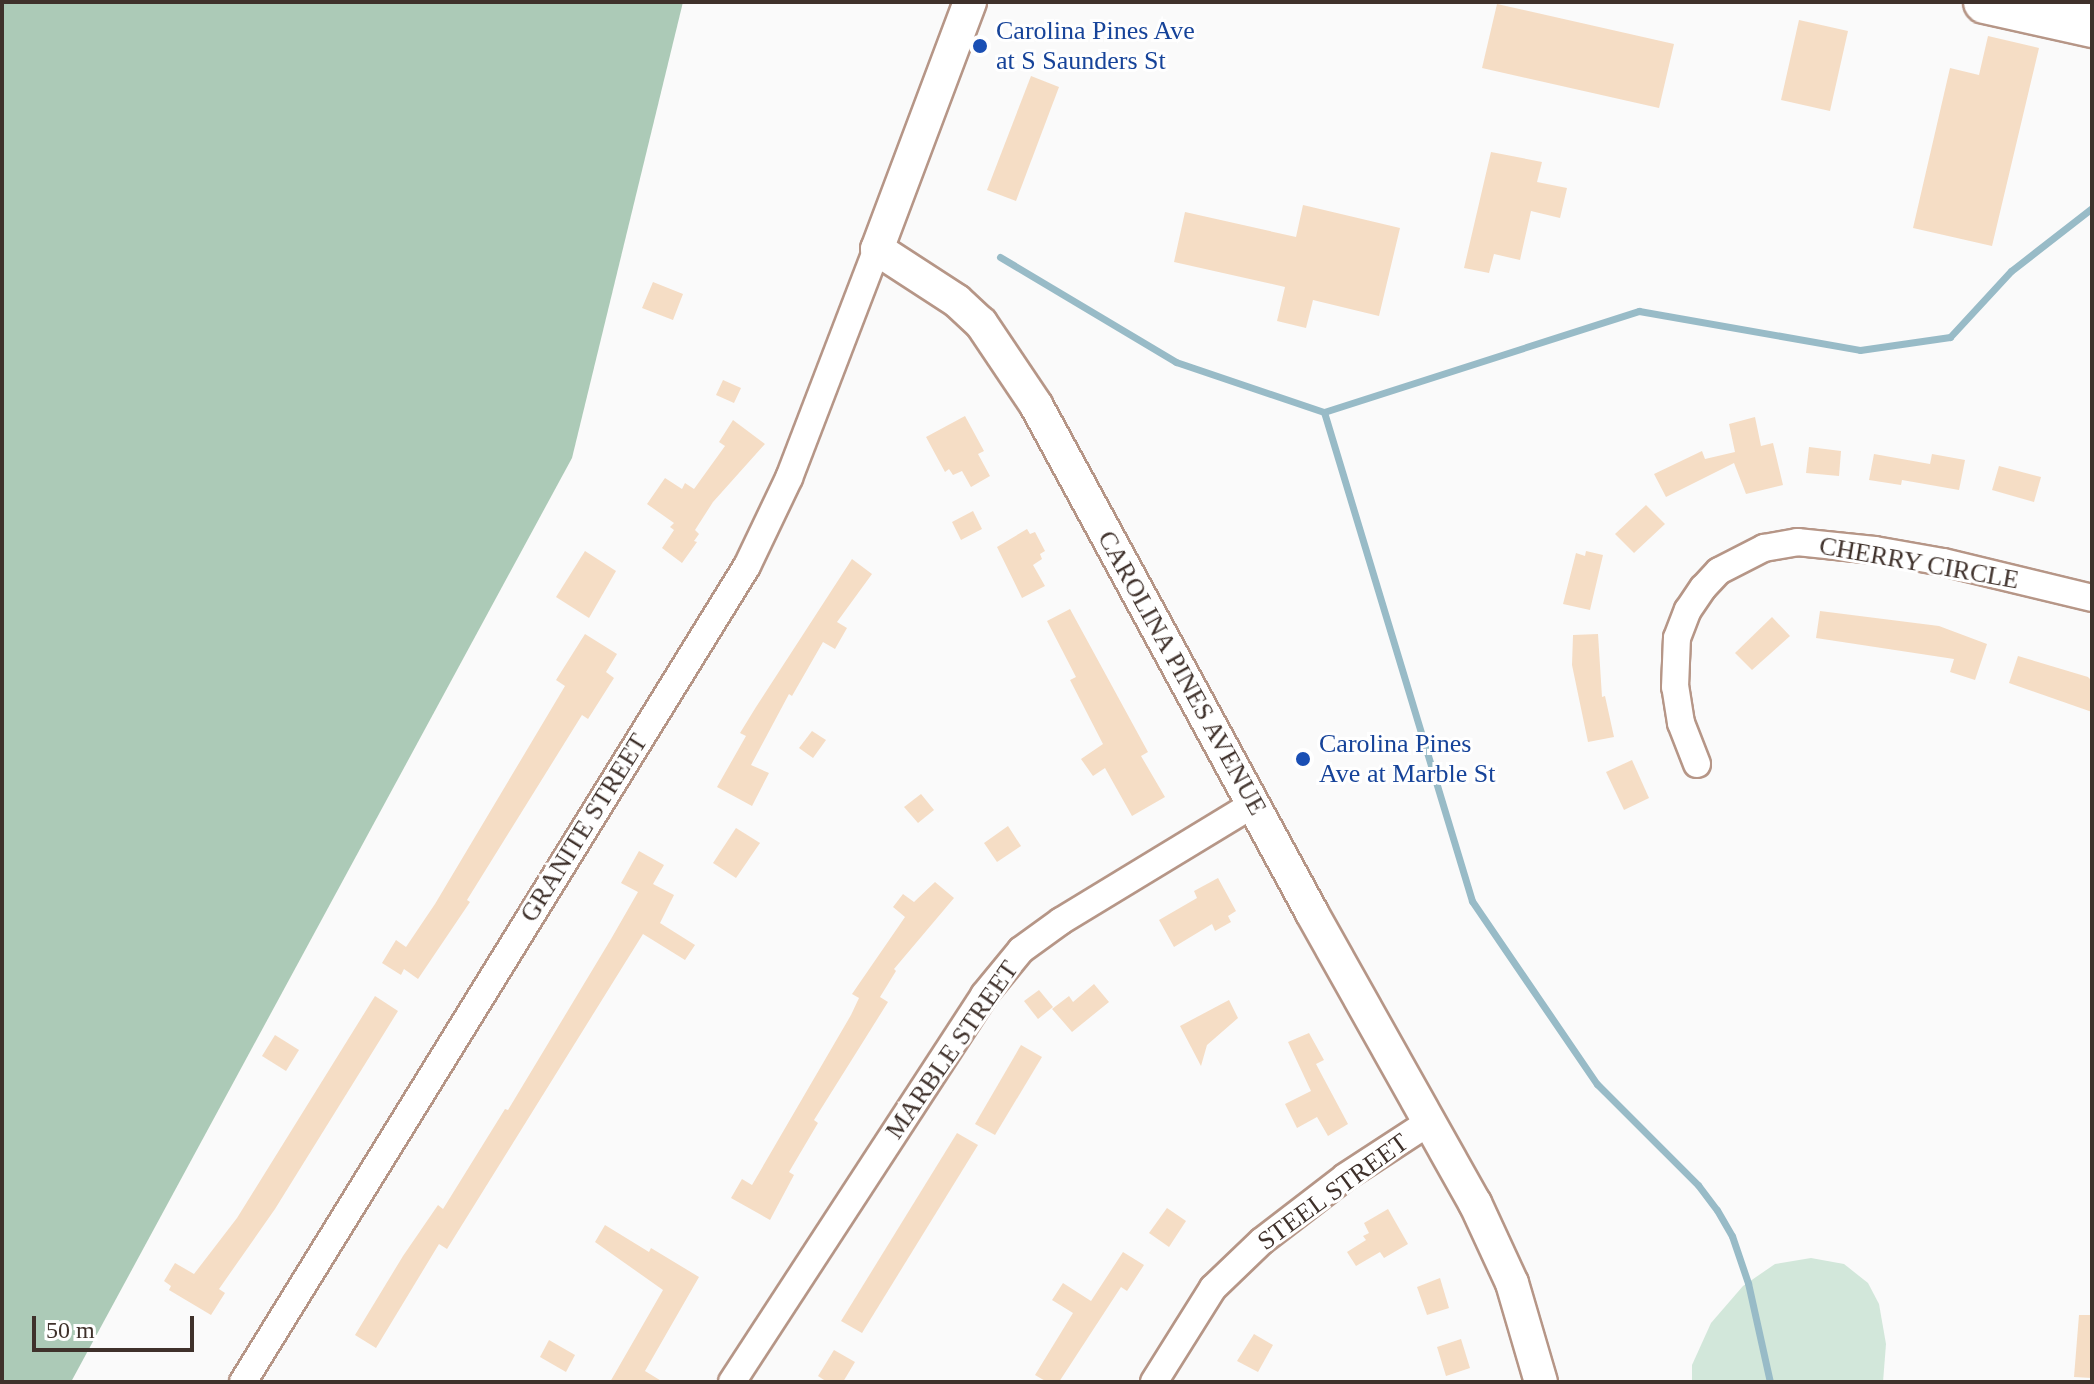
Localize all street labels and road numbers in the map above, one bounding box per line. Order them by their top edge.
street label: CAROLINA PINES AVENUE [1090,524,1274,822]
street label: CHERRY CIRCLE [1816,530,2022,596]
street label: GRANITE STREET [514,728,654,928]
street label: MARBLE STREET [879,955,1025,1145]
street label: STEEL STREET [1251,1127,1415,1257]

